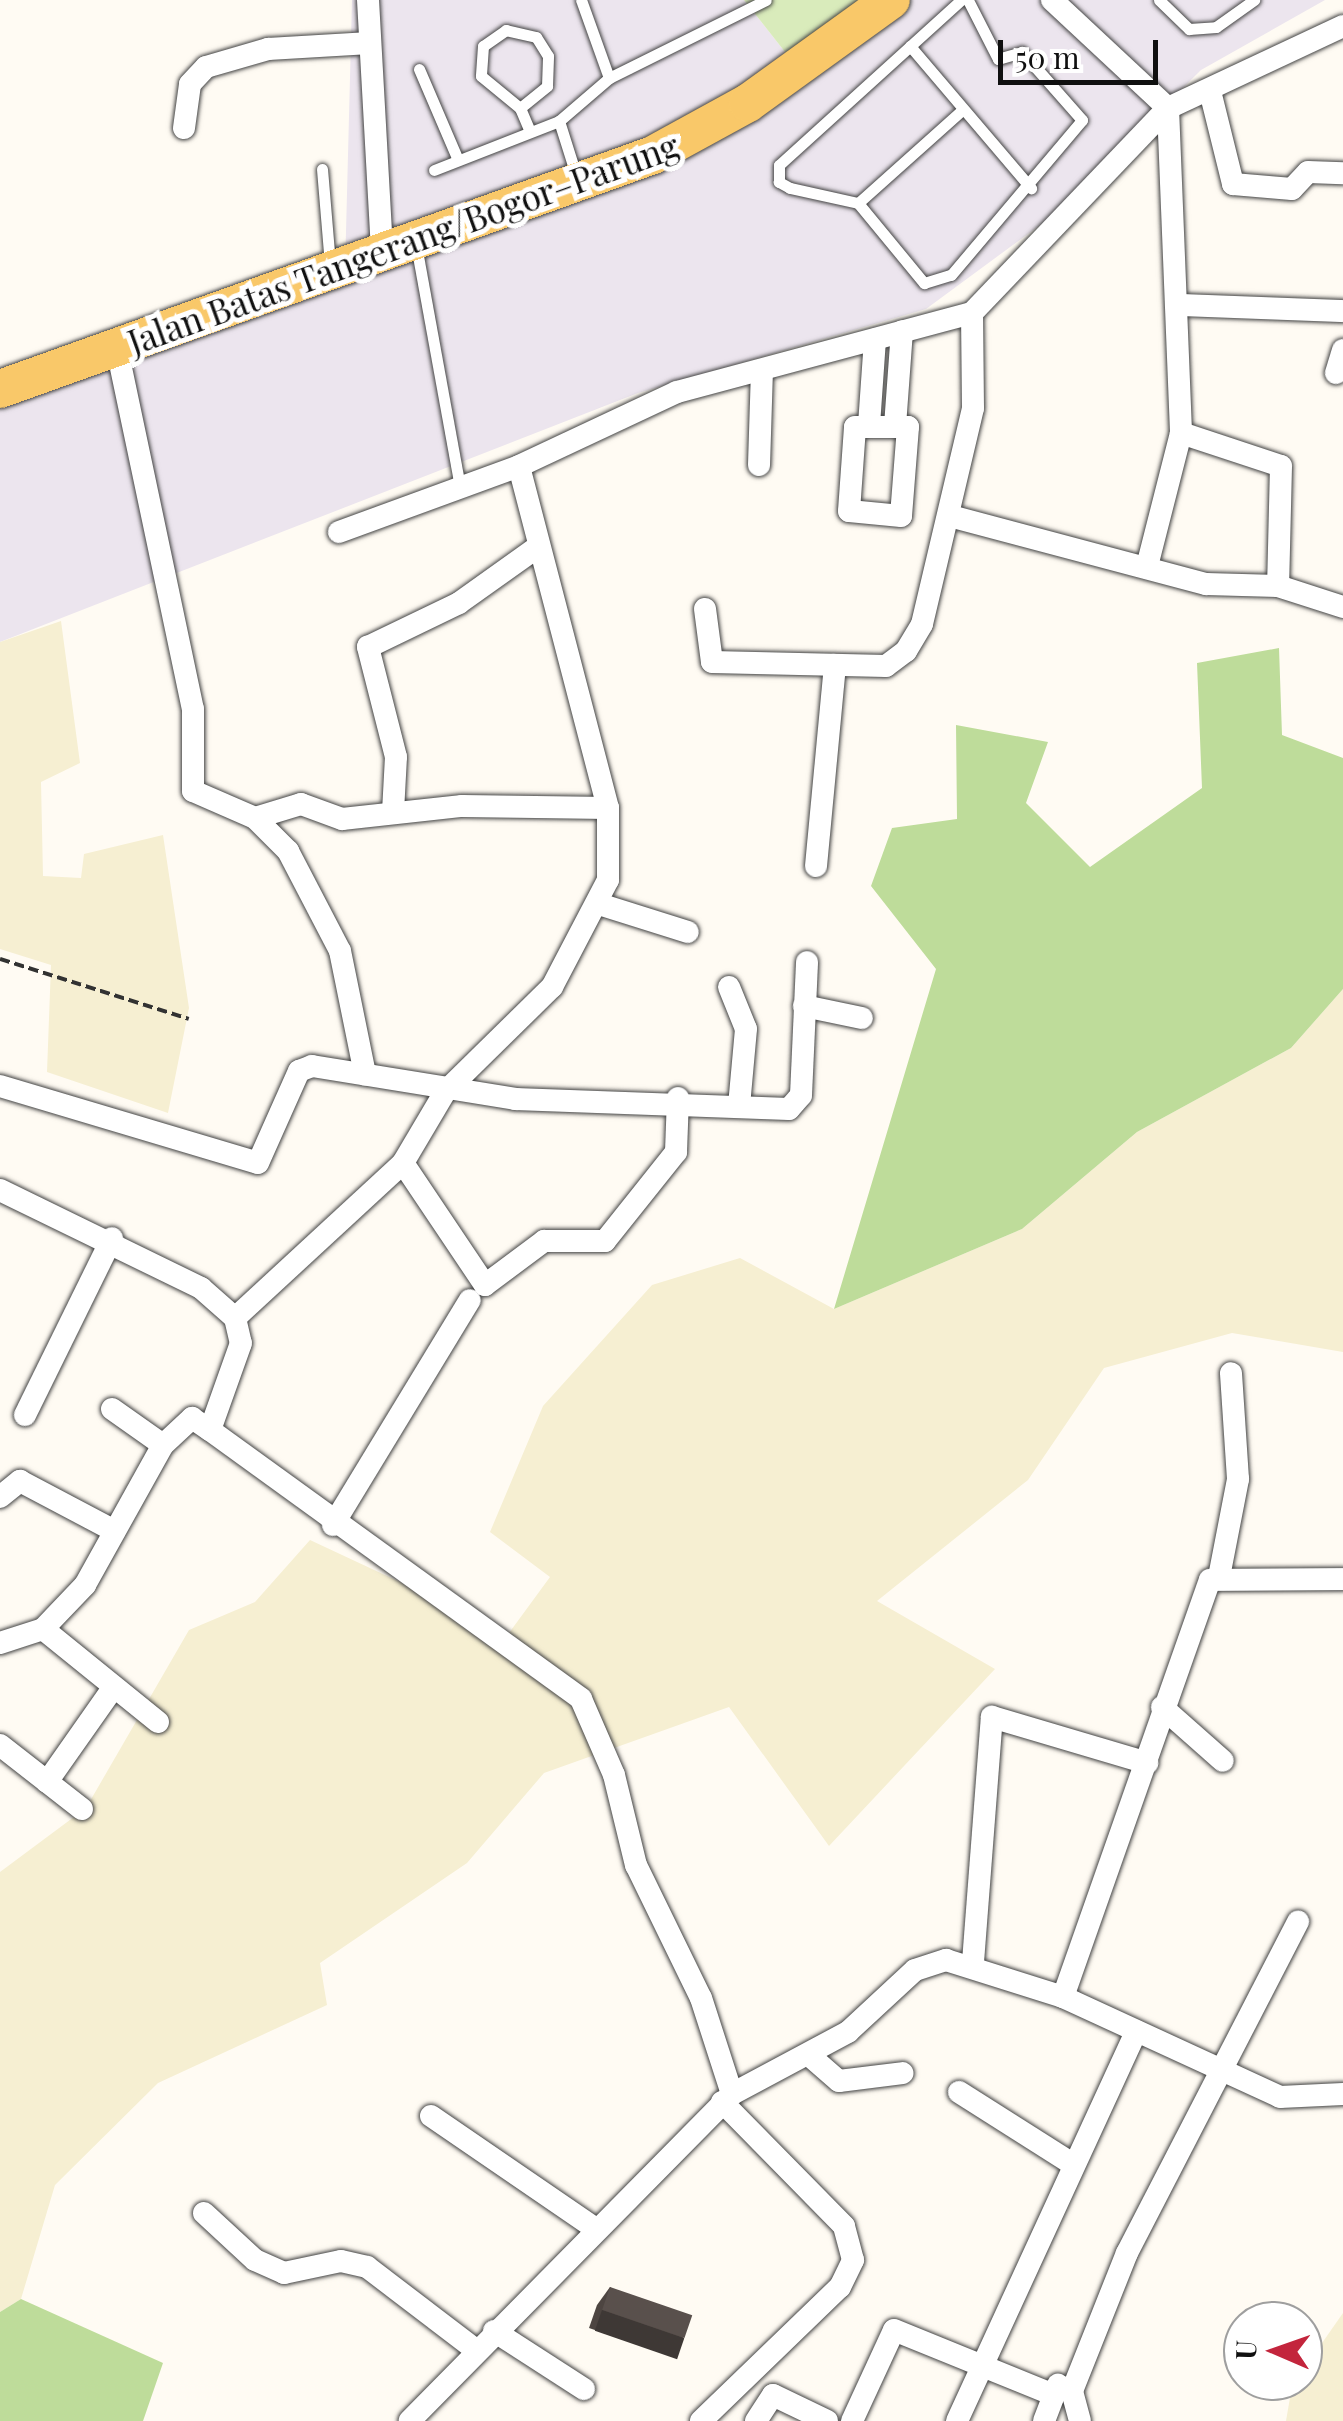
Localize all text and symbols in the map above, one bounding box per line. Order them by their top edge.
scale bar [1003,20,1163,82]
text: 50 m [1015,37,1080,77]
street label: Jalan Batas Tangerang/Bogor–Parung [121,123,685,363]
north arrow [1223,2301,1323,2401]
text: U [1226,2340,1263,2360]

